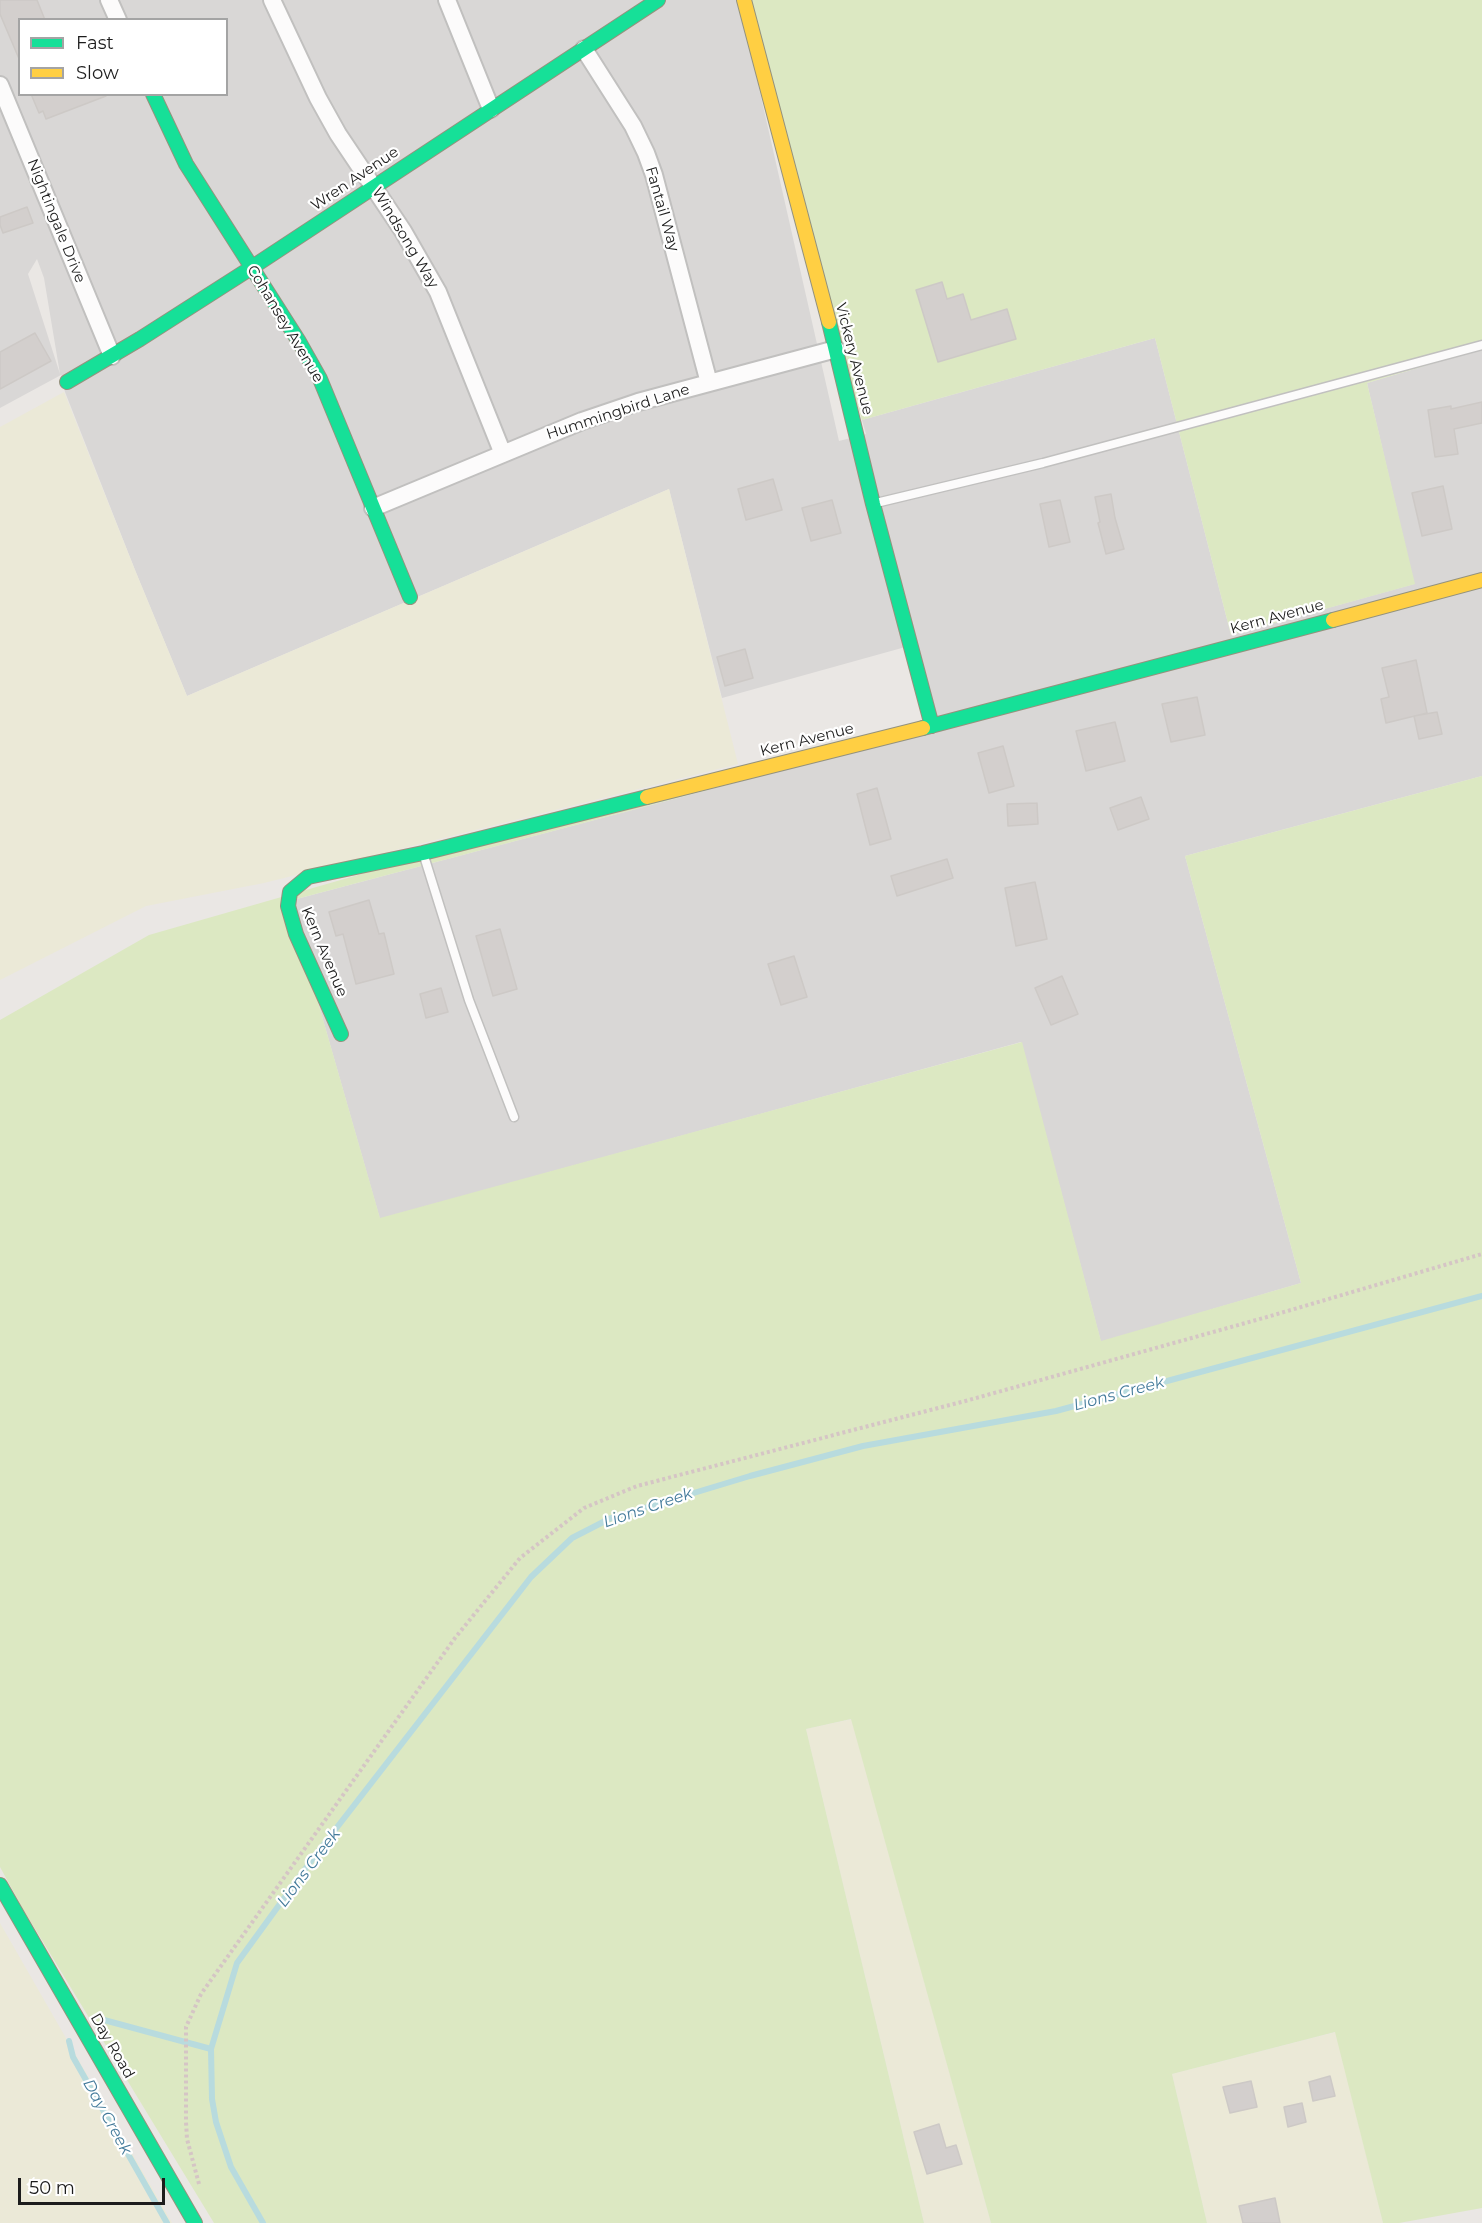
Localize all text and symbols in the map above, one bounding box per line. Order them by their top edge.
legend [18,18,228,96]
text: Fast [76,32,114,54]
text: Slow [76,62,119,84]
street label: Wren Avenue [308,143,402,215]
street label: Nightingale Drive [23,156,89,286]
street label: Fantail Way [641,165,683,253]
street label: Windsong Way [368,184,442,292]
street label: Cohansey Avenue [243,262,327,386]
street label: Vickery Avenue [831,301,877,417]
street label: Hummingbird Lane [544,380,692,444]
street label: Kern Avenue [1228,596,1326,638]
street label: Kern Avenue [758,720,856,760]
street label: Kern Avenue [297,904,351,1000]
water label: Lions Creek [1072,1373,1166,1415]
water label: Lions Creek [601,1484,695,1532]
water label: Lions Creek [273,1825,345,1911]
street label: Day Road [86,2010,138,2082]
water label: Day Creek [78,2076,136,2158]
scale bar [21,2166,168,2204]
text: 50 m [29,2177,75,2199]

